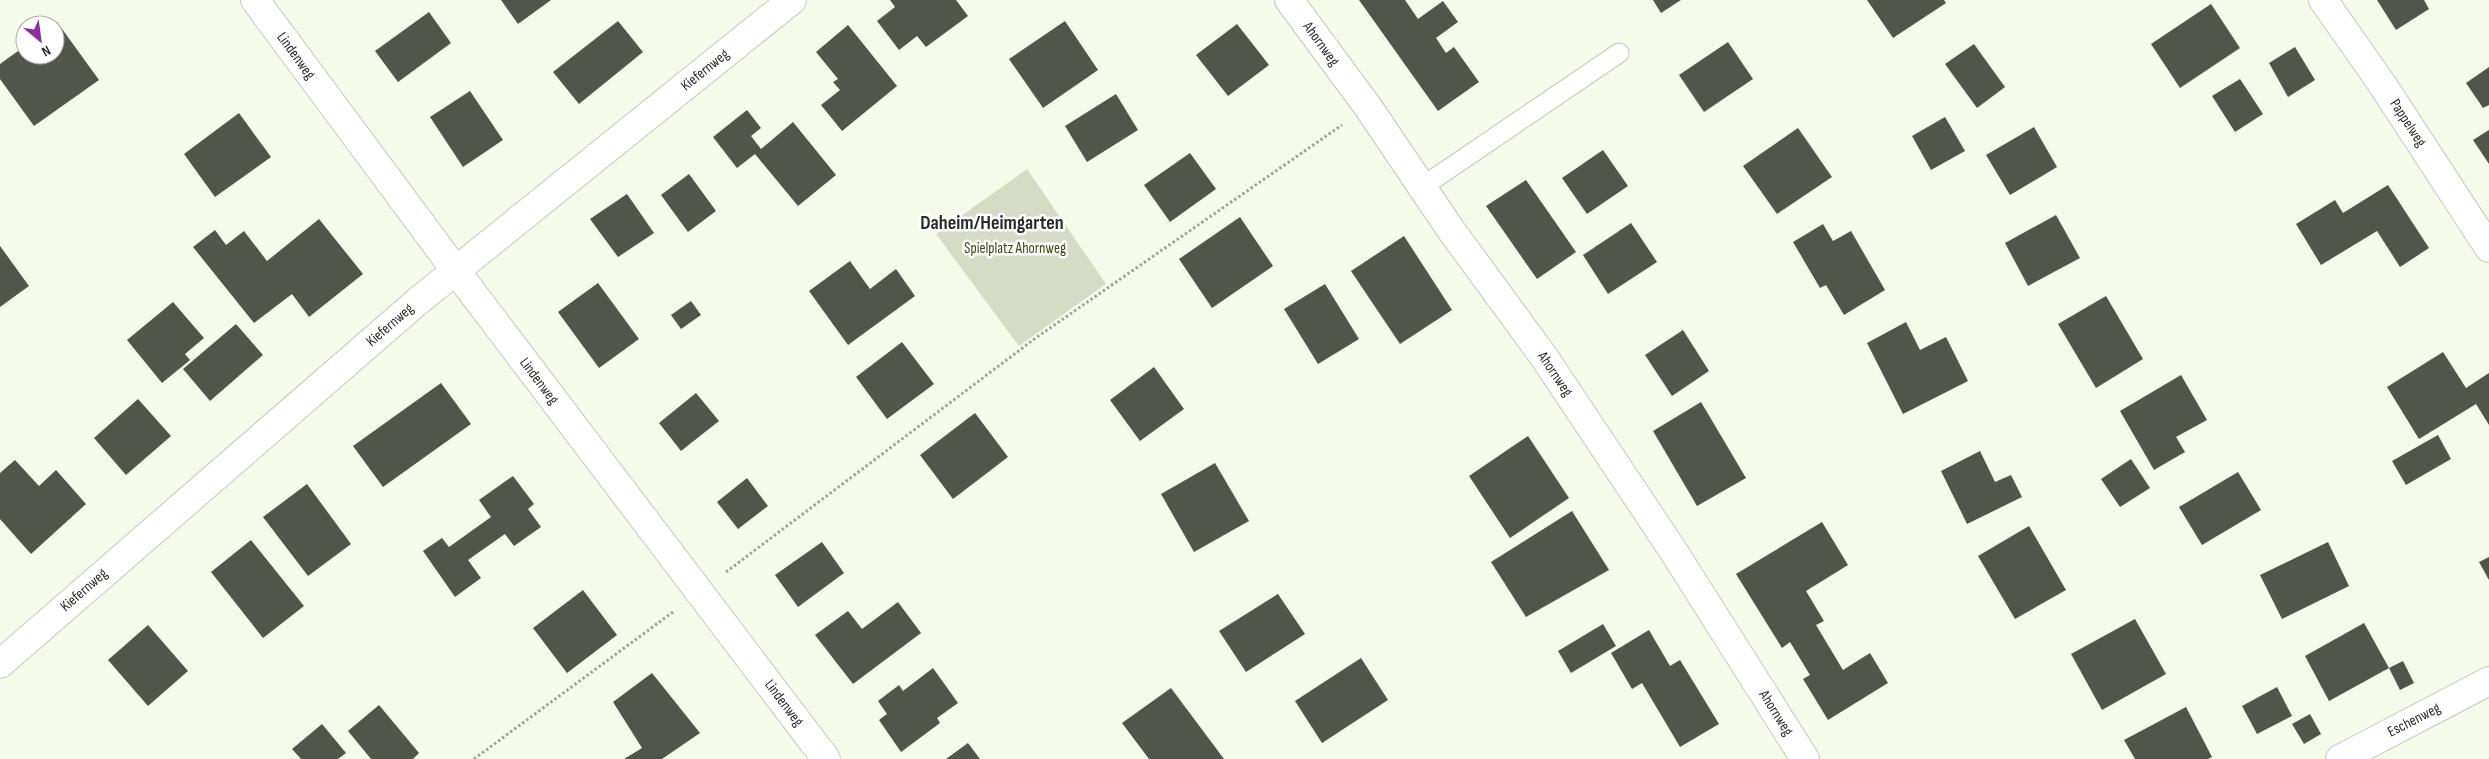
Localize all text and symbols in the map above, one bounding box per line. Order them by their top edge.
north arrow [15,15,65,65]
street label: Ahornweg [1298,17,1343,70]
street label: Lindenweg [272,29,320,83]
text: N [39,42,53,60]
street label: Kiefernweg [677,45,733,95]
street label: Pappelweg [2385,95,2431,151]
district label: Daheim/Heimgarten [920,211,1064,235]
park label: Spielplatz Ahornweg [964,239,1066,258]
street label: Kiefernweg [362,299,418,351]
street label: Ahornweg [1532,347,1577,400]
street label: Lindenweg [515,354,563,408]
street label: Kiefernweg [56,564,112,616]
street label: Lindenweg [760,676,808,730]
street label: Ahornweg [1754,686,1797,739]
street label: Eschenweg [2384,699,2444,741]

